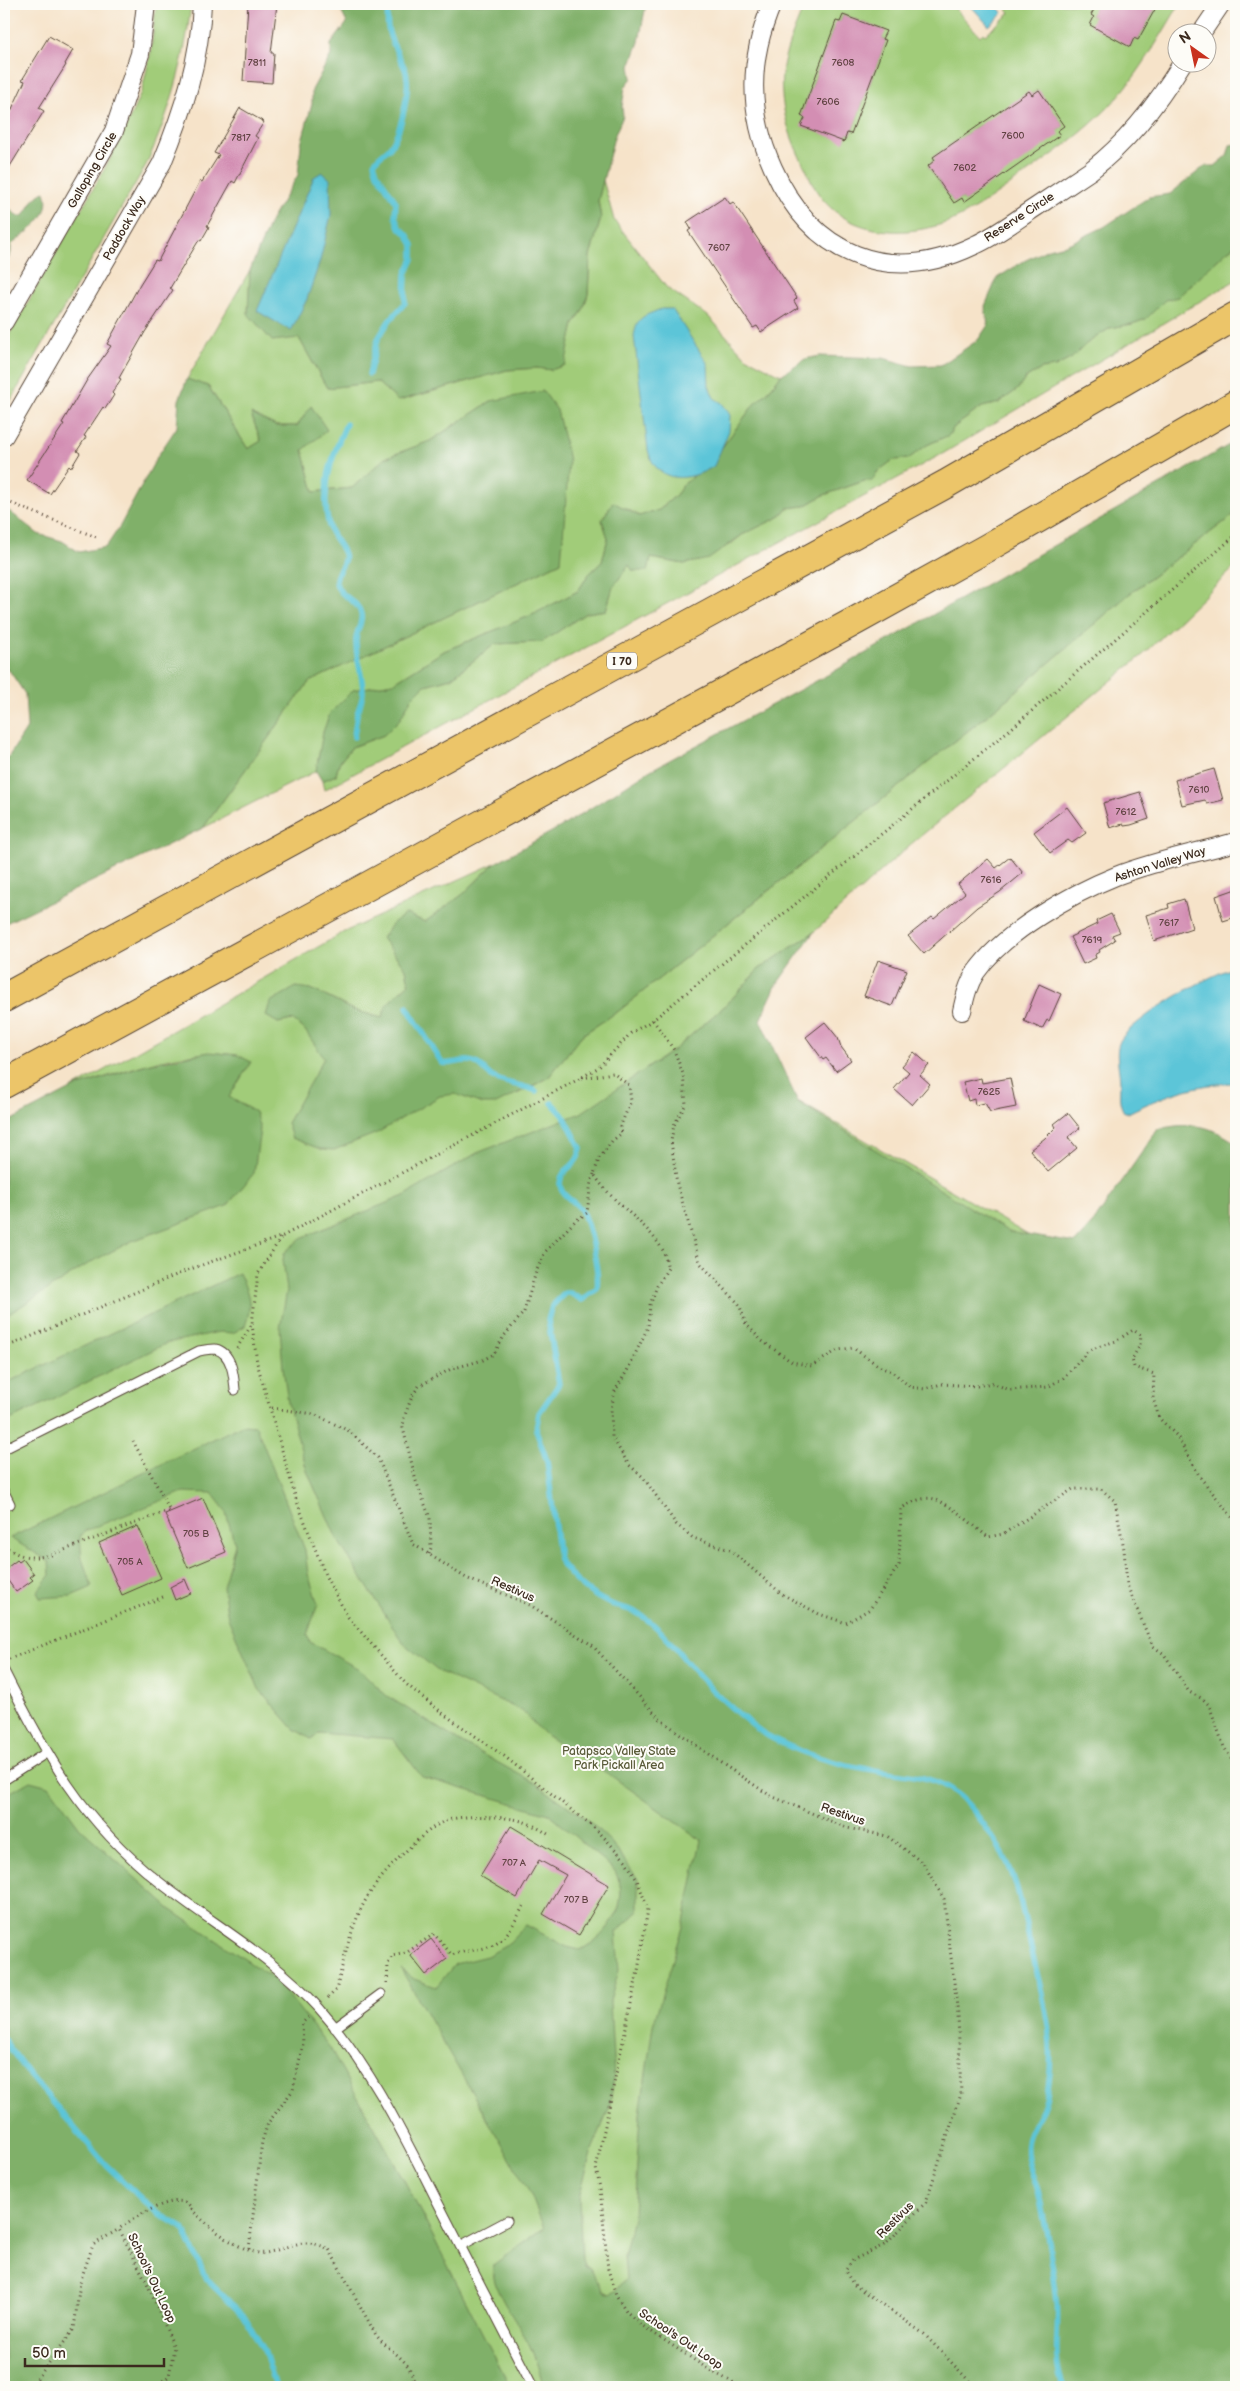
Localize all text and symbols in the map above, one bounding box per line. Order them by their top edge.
north arrow [1168,22,1218,72]
text: N [1176,28,1194,48]
house number: 7811 [248,57,266,69]
house number: 7608 [832,57,855,69]
house number: 7606 [816,96,840,108]
street label: Galloping Circle [64,129,120,211]
house number: 7600 [1002,130,1025,142]
house number: 7817 [231,132,251,144]
house number: 7602 [954,162,976,174]
street label: Reserve Circle [981,189,1057,246]
street label: Paddock Way [100,193,149,263]
house number: 7607 [708,242,730,254]
road number: I 70 [607,652,637,669]
house number: 7610 [1189,784,1209,796]
house number: 7612 [1116,806,1136,818]
street label: Ashton Valley Way [1113,843,1208,885]
house number: 7616 [981,874,1002,886]
house number: 7617 [1159,917,1179,929]
house number: 7619 [1082,934,1103,946]
house number: 7625 [978,1086,1001,1098]
house number: 705 B [183,1528,209,1540]
house number: 705 A [117,1556,144,1568]
street label: Restivus [489,1573,537,1606]
park label: Patapsco Valley State Park Pickall Area [562,1744,676,1773]
street label: Restivus [819,1800,867,1829]
house number: 707 A [502,1857,527,1869]
house number: 707 B [564,1894,588,1906]
street label: Restivus [874,2199,917,2242]
street label: School's Out Loop [124,2231,179,2326]
street label: School's Out Loop [636,2306,725,2373]
scale bar [25,2336,164,2368]
text: 50 m [32,2344,66,2363]

